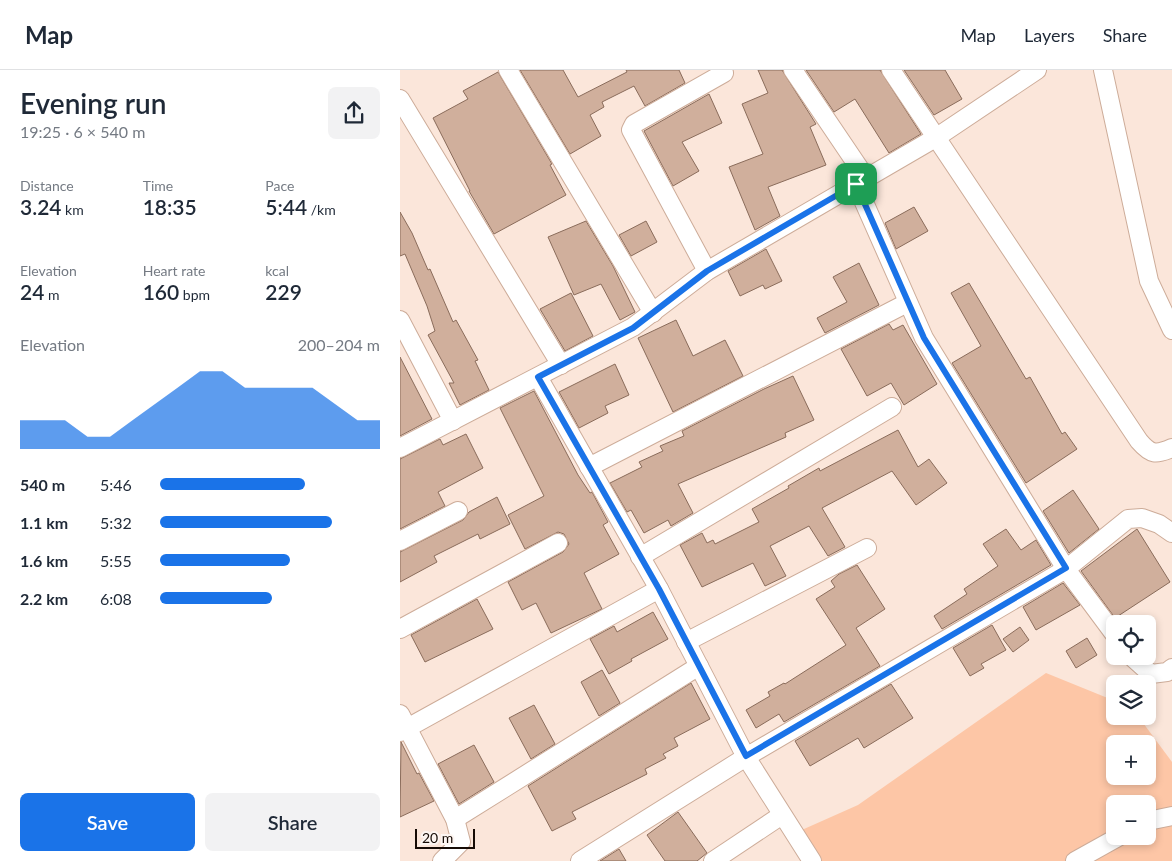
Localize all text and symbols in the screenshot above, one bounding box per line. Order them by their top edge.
text: Map [25,20,73,49]
text: Map [960,24,996,46]
text: Layers [1024,24,1075,46]
text: Share [1103,24,1147,46]
text: Evening run [20,86,166,120]
button: share [328,87,380,139]
text: 19:25 · 6 × 540 m [20,122,145,141]
pin [835,163,877,205]
icon: arrive [842,170,870,198]
text: Distance [20,177,74,194]
text: Time [143,177,173,194]
text: Pace [265,177,294,194]
text: 3.24 [20,194,62,219]
text: 18:35 [143,194,197,219]
text: 5:44 [265,194,307,219]
text: km [62,201,84,218]
text: /km [307,201,336,218]
text: Elevation [20,262,77,279]
text: Heart rate [143,262,205,279]
text: kcal [265,262,289,279]
text: 24 [20,279,44,304]
text: 160 [143,279,179,304]
text: 229 [265,279,302,304]
text: m [44,286,59,303]
text: bpm [179,286,210,303]
text: Elevation [20,335,85,354]
text: 200–204 m [298,335,380,354]
text: 540 m [20,475,65,494]
text: 5:46 [100,475,132,494]
text: 1.1 km [20,513,68,532]
text: 5:32 [100,513,132,532]
text: 1.6 km [20,551,68,570]
text: 5:55 [100,551,132,570]
text: 2.2 km [20,589,68,608]
text: 6:08 [100,589,132,608]
map controls [1106,615,1156,845]
button: locate [1106,615,1156,665]
button: layers [1106,675,1156,725]
button: + [1106,735,1156,785]
button: Save [20,793,195,851]
button: Share [205,793,380,851]
button: − [1106,795,1156,845]
scale bar [415,826,475,849]
text: 20 m [422,829,453,846]

